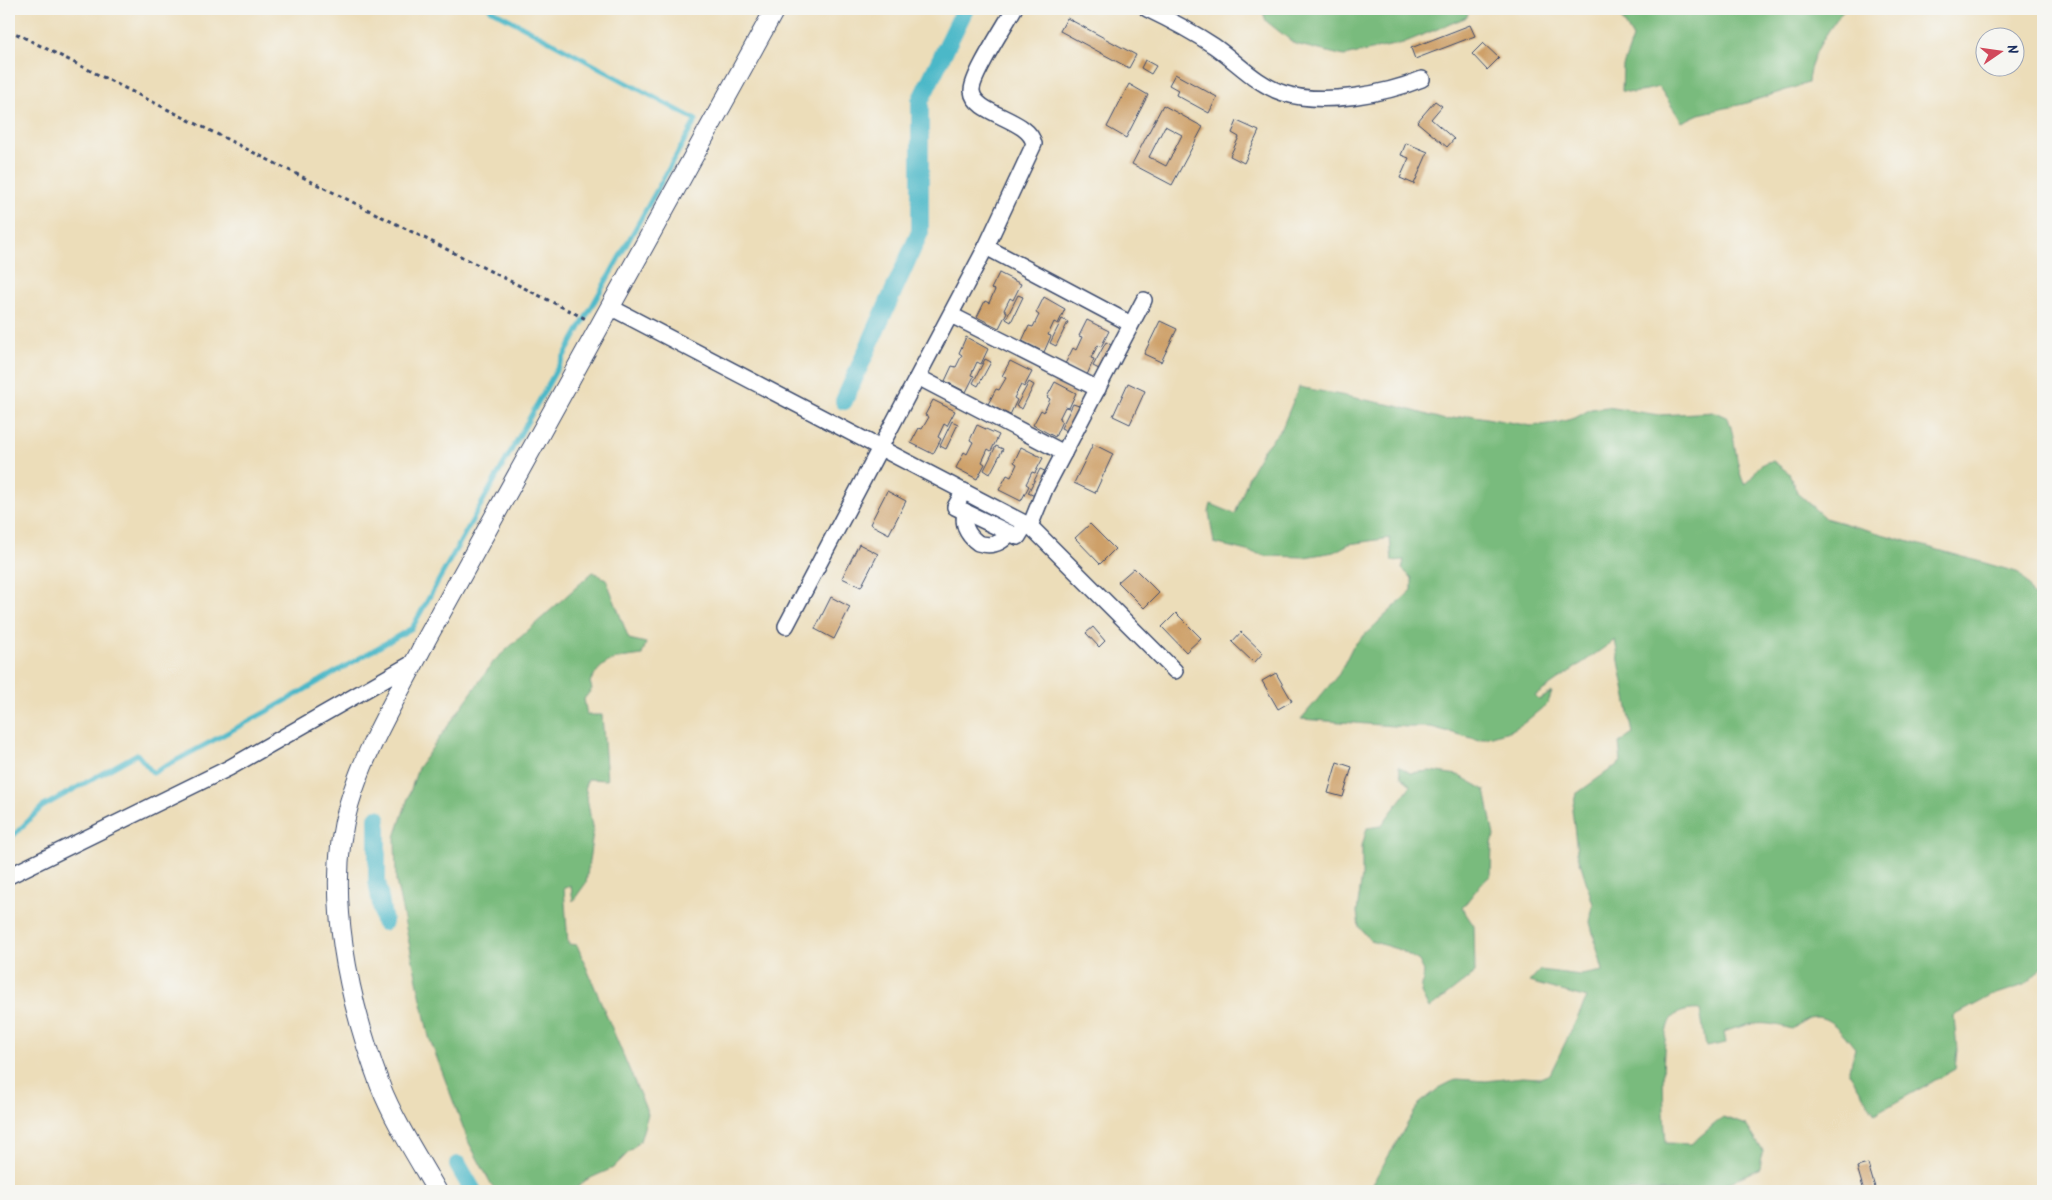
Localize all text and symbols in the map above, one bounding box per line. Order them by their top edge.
north arrow [1974,28,2024,78]
text: N [2000,43,2023,56]

